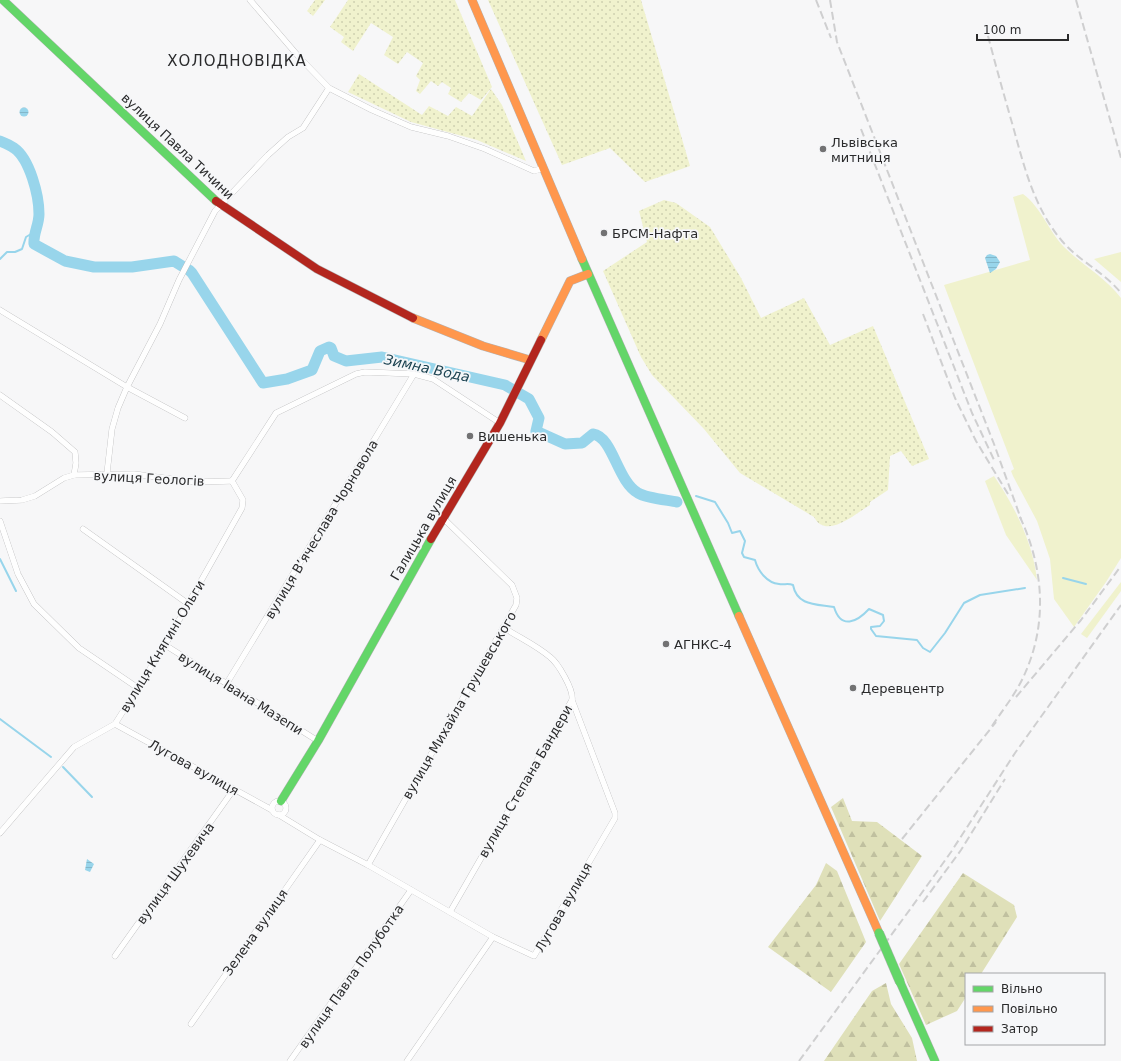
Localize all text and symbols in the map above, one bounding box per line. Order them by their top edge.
scale bar [977,16,1068,42]
text: 100 m [983,23,1021,37]
district label: ХОЛОДНОВІДКА [167,52,307,70]
street label: вулиця Павла Тичини [118,90,237,202]
place label: Львівська митниця [831,135,898,165]
marker: Львівська митниця [818,144,828,154]
place label: БРСМ-Нафта [612,226,698,241]
marker: БРСМ-Нафта [599,228,609,238]
water label: Зимна Вода [383,351,471,385]
place label: Вишенька [478,429,547,444]
marker: Вишенька [465,431,475,441]
street label: вулиця Вʼячеслава Чорновола [262,437,381,621]
street label: вулиця Геологів [93,468,205,489]
street label: Галицька вулиця [387,473,459,583]
street label: вулиця Княгині Ольги [117,577,208,715]
street label: вулиця Михайла Грушевського [399,609,519,802]
place label: АГНКС-4 [674,637,732,652]
marker: АГНКС-4 [661,639,671,649]
street label: вулиця Івана Мазепи [176,649,306,738]
place label: Деревцентр [861,681,944,696]
marker: Деревцентр [848,683,858,693]
street label: вулиця Степана Бандери [476,702,575,860]
street label: Лугова вулиця [146,736,241,798]
street label: вулиця Шухевича [133,820,217,927]
street label: Лугова вулиця [532,860,595,955]
street label: Зелена вулиця [220,886,291,978]
street label: вулиця Павла Полуботка [296,902,407,1051]
legend [965,973,1105,1045]
text: Вільно [1001,982,1043,996]
text: Повільно [1001,1002,1058,1016]
text: Затор [1001,1022,1038,1036]

